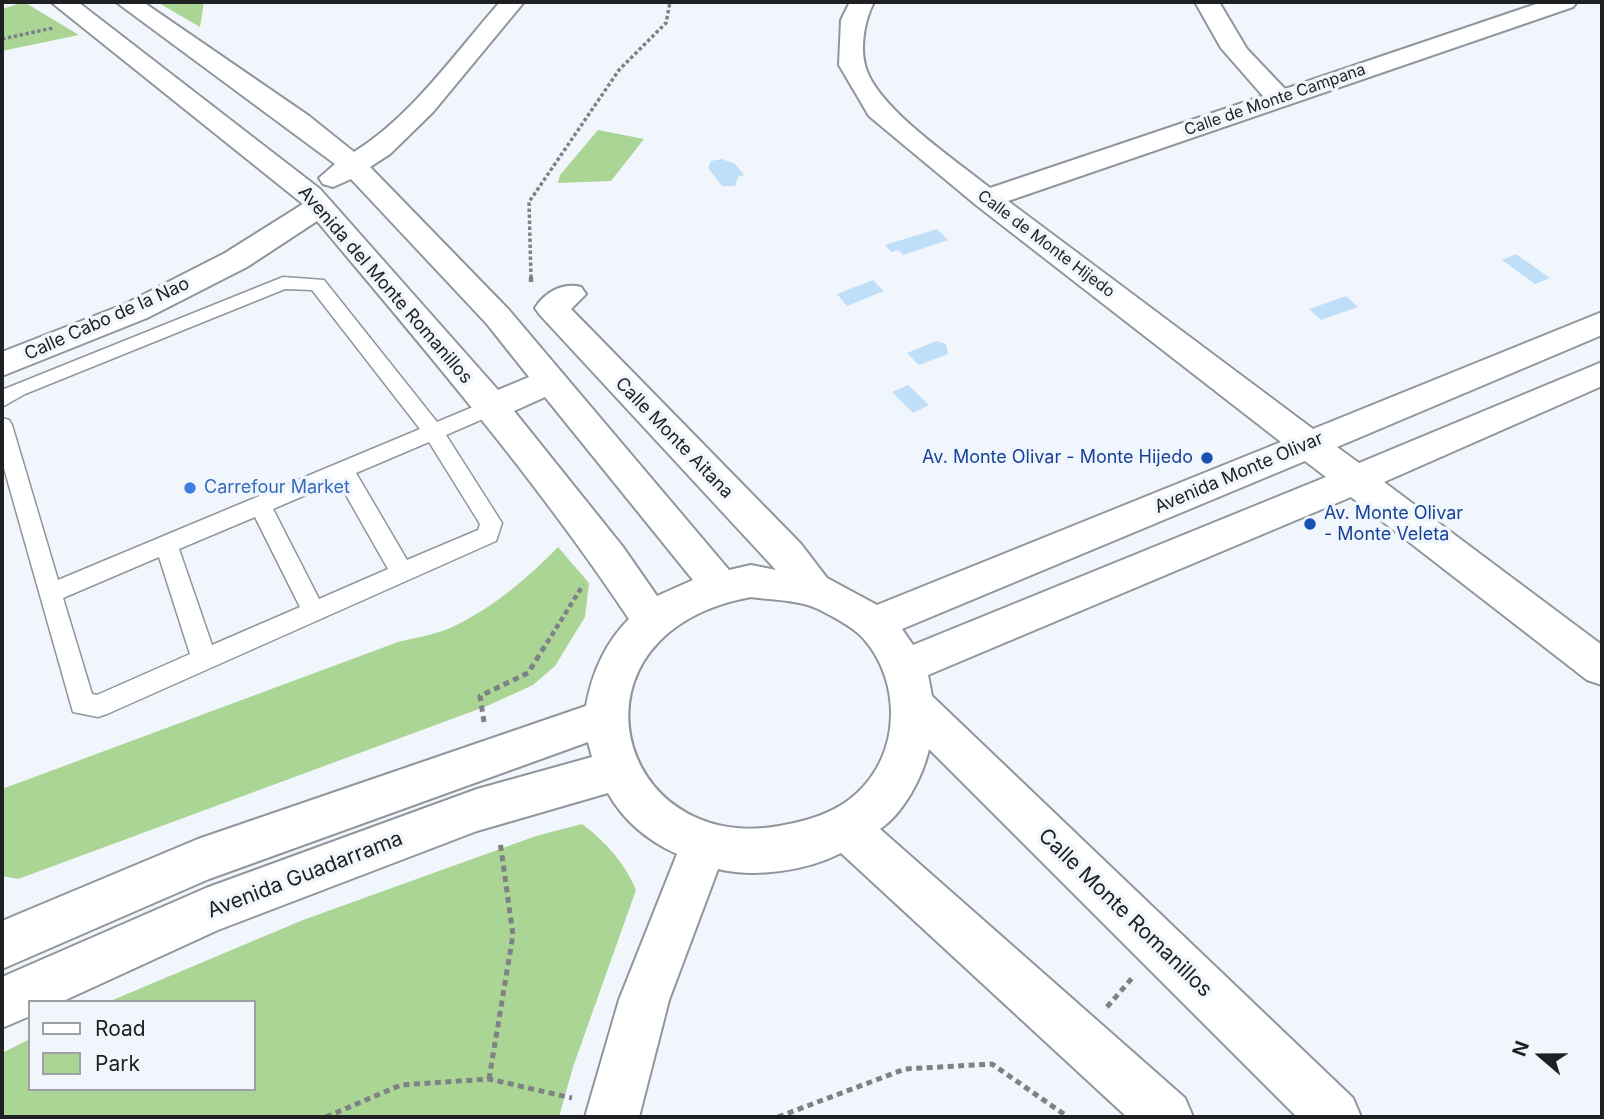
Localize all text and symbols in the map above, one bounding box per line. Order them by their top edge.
street label: Calle de Monte Campana [1182,60,1368,140]
street label: Avenida del Monte Romanillos [293,182,477,388]
street label: Calle de Monte Hijedo [974,186,1118,302]
street label: Calle Cabo de la Nao [21,273,193,365]
street label: Calle Monte Aitana [611,373,737,503]
street label: Avenida Monte Olivar [1151,428,1327,518]
place label: Av. Monte Olivar - Monte Hijedo [922,447,1193,469]
marker: Av. Monte Olivar - Monte Hijedo [1199,450,1215,466]
place label: Carrefour Market [204,477,350,499]
marker: Carrefour Market [182,480,198,496]
place label: Av. Monte Olivar - Monte Veleta [1324,503,1463,546]
marker: Av. Monte Olivar - Monte Veleta [1302,516,1318,532]
street label: Calle Monte Romanillos [1033,824,1217,1002]
street label: Avenida Guadarrama [204,826,406,924]
legend [28,1000,256,1091]
text: Road [95,1016,146,1041]
north arrow [1506,1021,1576,1091]
text: N [1508,1038,1534,1059]
text: Park [95,1051,140,1076]

